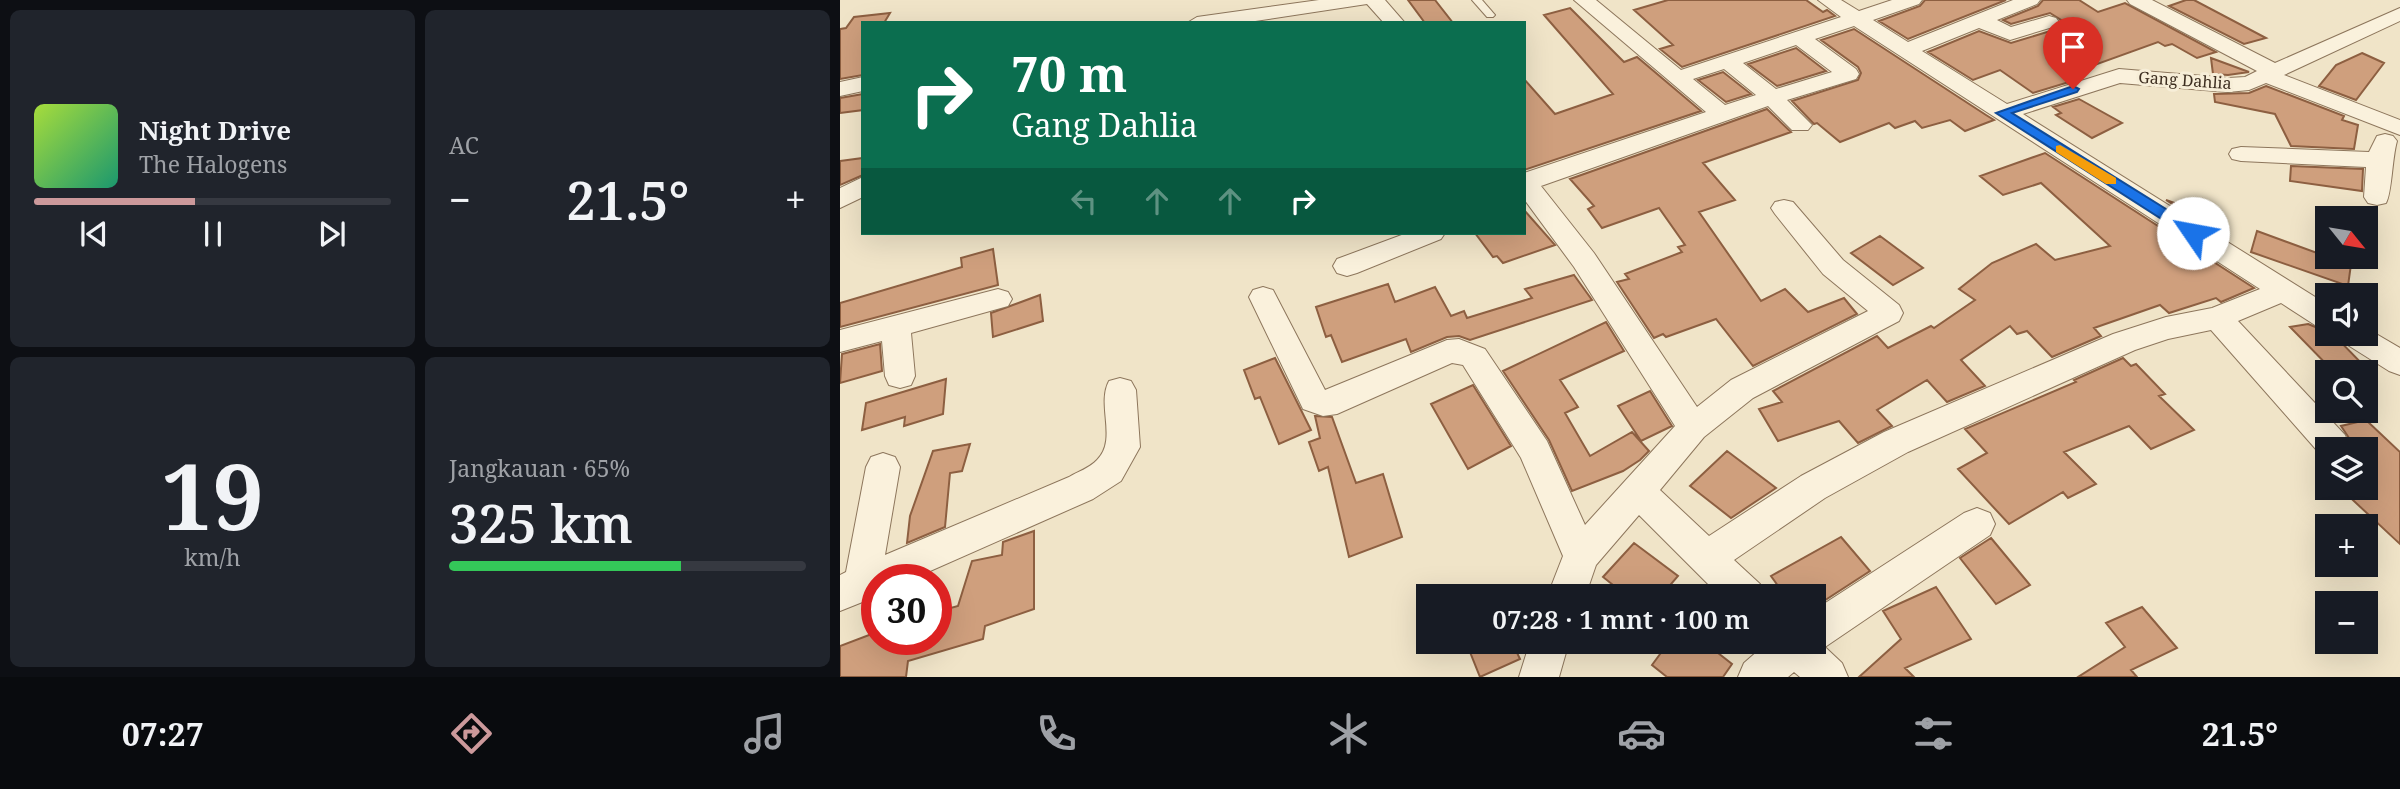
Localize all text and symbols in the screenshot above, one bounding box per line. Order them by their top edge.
pin [2043,17,2103,89]
icon: arrive [2054,28,2092,66]
text: 70 m [1011,40,1127,106]
icon: right [896,49,987,140]
street label: Gang Dahlia [2138,66,2232,94]
text: Gang Dahlia [1011,103,1198,146]
text: Night Drive [139,112,291,148]
text: AC [449,129,479,161]
text: The Halogens [139,148,287,180]
text: 21.5° [566,164,689,235]
text: − [449,173,471,225]
text: + [785,173,806,225]
icon: left [1065,182,1103,220]
icon: ahead [1138,182,1176,220]
icon: ahead [1211,182,1249,220]
icon: right [1284,182,1322,220]
position arrow [2156,196,2230,270]
north arrow [2315,206,2378,270]
map controls [2315,206,2378,654]
icon: previous [75,215,113,253]
icon: pause [194,215,232,253]
icon: next [313,215,351,253]
button: sound [2315,283,2378,346]
button: search [2315,360,2378,423]
text: 19 [161,433,264,557]
button: layers [2315,437,2378,500]
text: Jangkauan · 65% [449,452,630,484]
text: 325 km [449,487,633,558]
button: + [2315,514,2378,577]
text: km/h [184,541,241,573]
speed limit sign: 30 [861,564,952,655]
button: − [2315,591,2378,654]
text: 07:28 · 1 mnt · 100 m [1492,601,1750,637]
icon: directions [447,709,496,758]
icon: music [740,709,789,758]
icon: phone [1032,709,1081,758]
icon: climate [1324,709,1373,758]
icon: car [1617,709,1666,758]
icon: filters [1909,709,1958,758]
text: 07:27 [122,712,204,755]
text: 21.5° [2202,712,2278,755]

